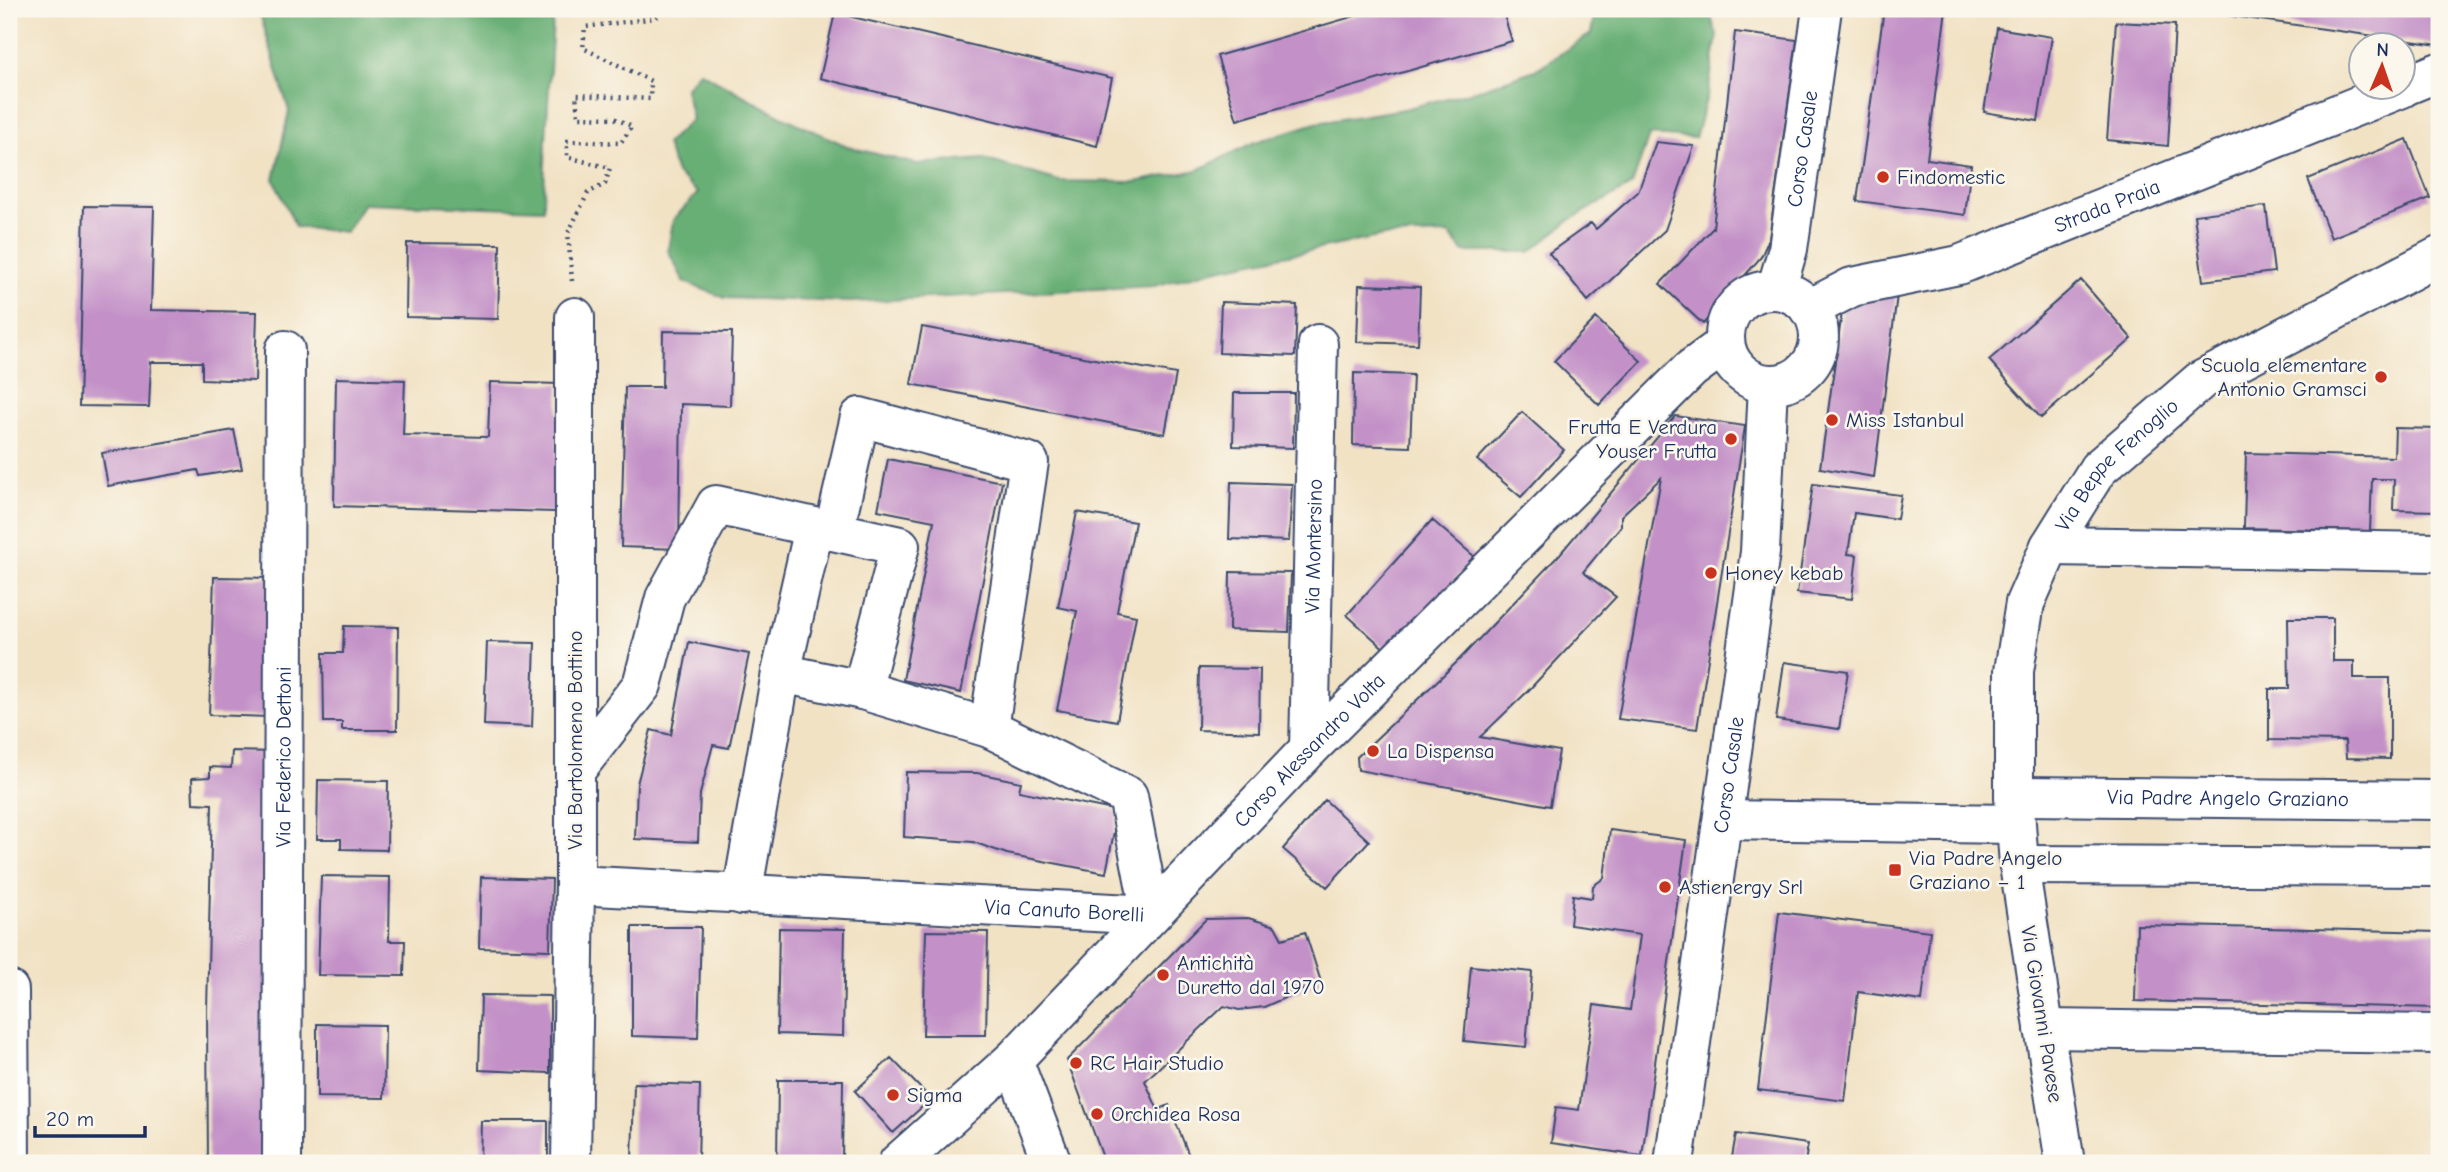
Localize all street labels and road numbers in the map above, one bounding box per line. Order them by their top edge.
street label: Corso Casale [1782,89,1822,209]
street label: Strada Praia [2051,174,2163,238]
street label: Via Beppe Fenoglio [2050,393,2183,536]
street label: Via Montersino [1300,478,1327,614]
street label: Via Bartolomeno Bottino [563,630,587,850]
street label: Via Federico Dettoni [271,666,296,848]
street label: Corso Alessandro Volta [1229,668,1390,832]
street label: Corso Casale [1709,715,1749,835]
street label: Via Padre Angelo Graziano [2107,785,2349,811]
street label: Via Canuto Borelli [984,894,1145,927]
street label: Via Giovanni Pavese [2016,924,2068,1104]

